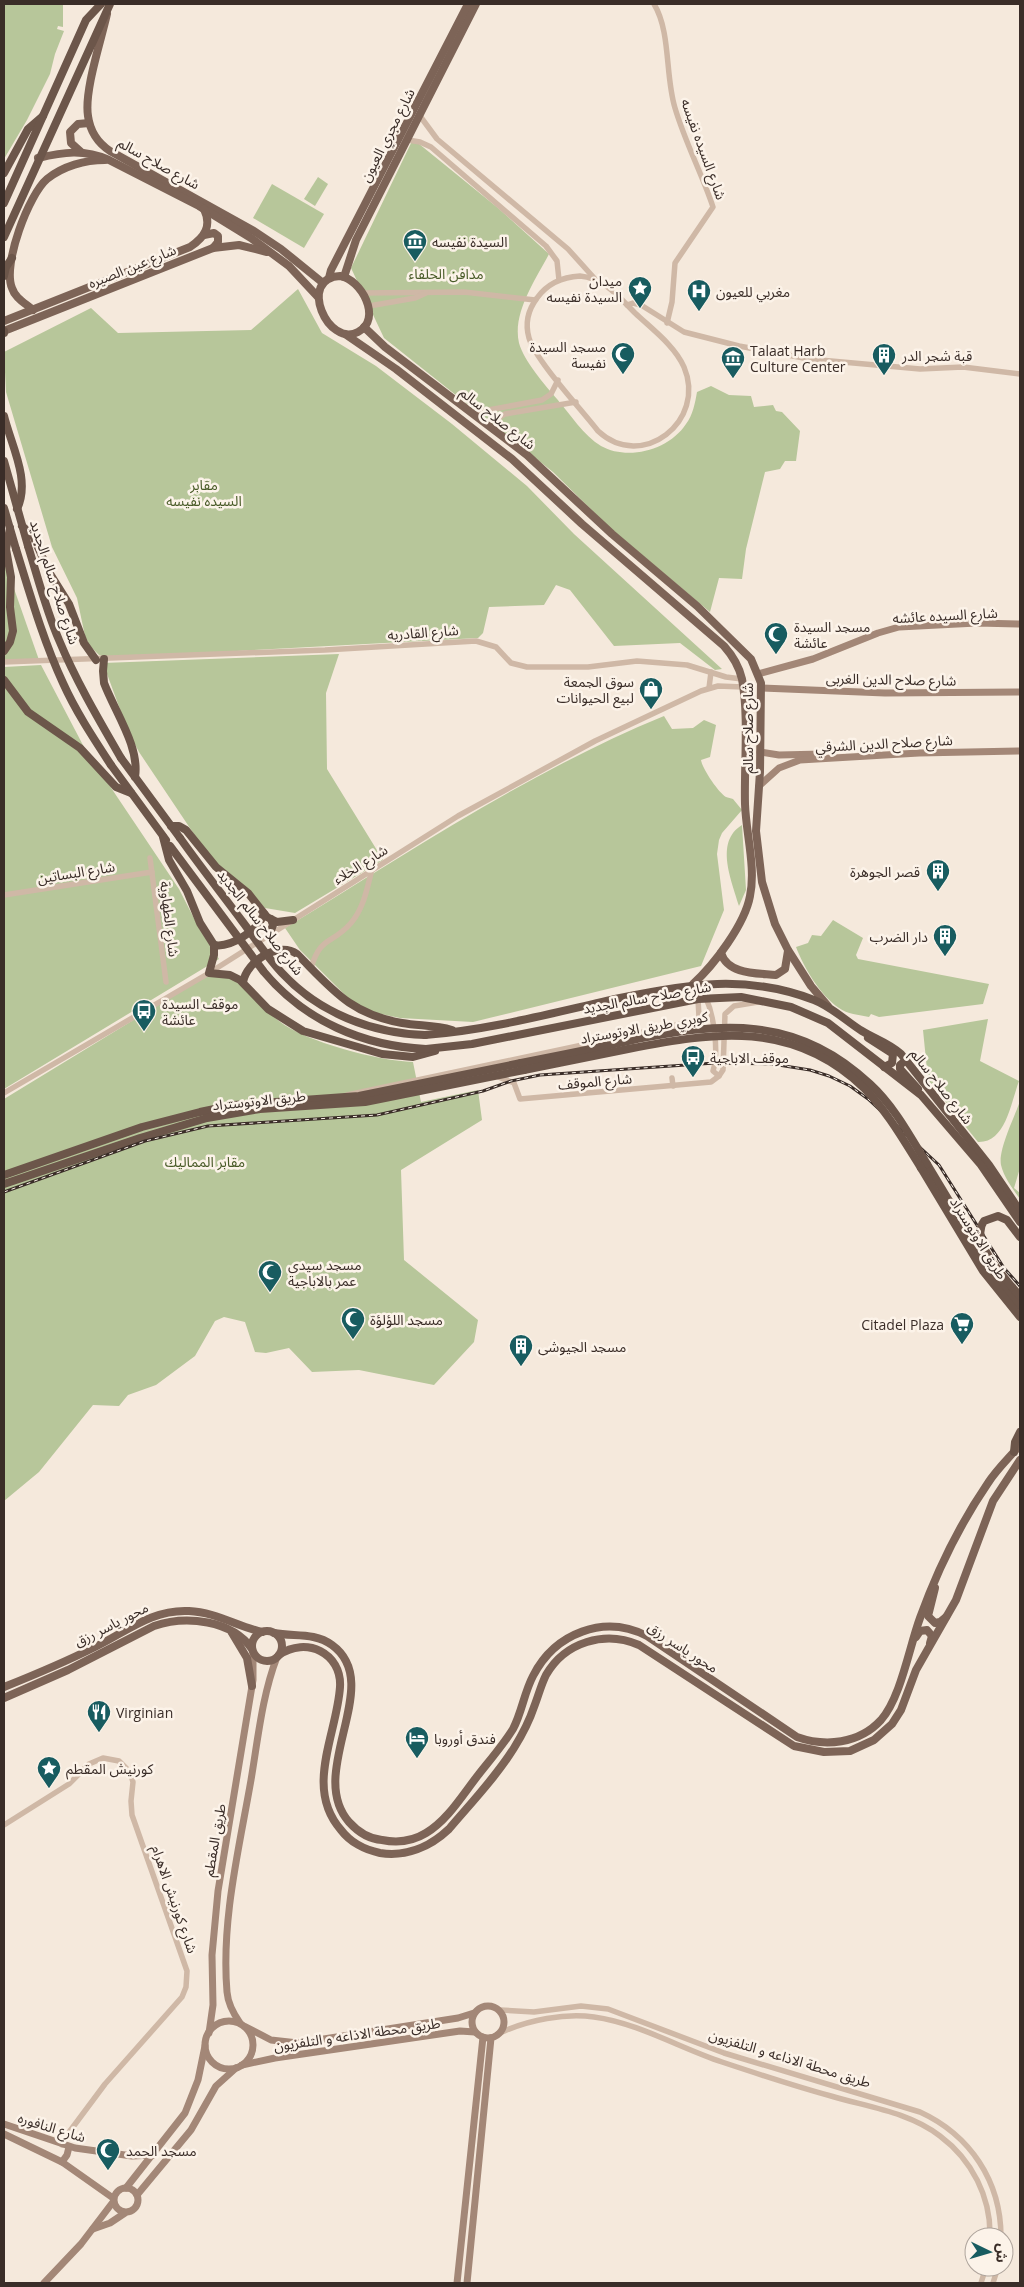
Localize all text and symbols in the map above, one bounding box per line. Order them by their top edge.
street label: شارع مجري العيون [355,85,421,186]
street label: شارع السيده نفيسه [675,96,731,203]
street label: شارع صلاح سالم [114,133,203,195]
museum icon: السيدة نفيسه [402,228,428,262]
place label: السيدة نفيسه [432,232,507,251]
street label: شارع عين الصيره [85,240,180,294]
park label: مدافن الحلفاء [408,264,484,283]
place label: ميدان السيدة نفيسه [547,271,622,306]
place icon: ميدان السيدة نفيسه [627,275,653,309]
hospital icon: مغربي للعيون [686,278,712,312]
place label: مغربي للعيون [716,282,790,303]
place label: مسجد السيدة نفيسة [530,337,606,372]
mosque icon: مسجد السيدة نفيسة [610,341,636,375]
place label: Talaat Harb Culture Center [750,341,846,376]
building icon: قبة شجر الدر [871,342,897,376]
museum icon: Talaat Harb Culture Center [720,345,746,379]
place label: قبة شجر الدر [901,346,972,365]
street label: شارع صلاح سالم [455,382,540,455]
park label: مقابر السيده نفيسه [166,475,242,510]
street label: شارع صلاح سالم الجديد [24,517,84,647]
street label: شارع السيده عائشه [892,603,998,629]
place label: مسجد السيدة عائشة [794,617,870,652]
street label: شارع القادريه [387,620,459,646]
mosque icon: مسجد السيدة عائشة [763,621,789,655]
street label: شارع صلاح الدين الغربى [826,668,956,692]
place label: سوق الجمعة لبيع الحيوانات [556,672,634,709]
shop icon: سوق الجمعة لبيع الحيوانات [638,676,664,710]
street label: شارع صلاح سالم [738,682,759,774]
street label: شارع صلاح الدين الشرقي [815,730,953,758]
street label: شارع الخلاء [329,840,392,890]
street label: شارع البساتين [36,856,116,889]
building icon: قصر الجوهرة [925,858,951,892]
place label: قصر الجوهرة [850,862,920,881]
street label: شارع صلاح سالم الجديد [212,865,308,980]
street label: شارع الطهاوية [154,880,184,958]
building icon: دار الضرب [932,923,958,957]
place label: دار الضرب [870,927,928,946]
street label: شارع صلاح سالم الجديد [581,976,713,1020]
place label: موقف السيدة عائشة [162,994,238,1029]
bus stop icon: موقف السيدة عائشة [131,998,157,1032]
street label: كوبري طريق الاوتوستراد [579,1006,710,1050]
bus stop icon: موقف الاباجية [680,1044,706,1078]
street label: شارع صلاح سالم [905,1044,978,1129]
place label: موقف الاباجية [710,1048,789,1067]
street label: شارع الموقف [557,1068,633,1096]
street label: طريق الاوتوستراد [211,1086,307,1115]
park label: مقابر المماليك [165,1152,245,1171]
street label: طريق الاوتوستراد [945,1193,1012,1283]
place label: مسجد سيدى عمر بالاباجية [288,1255,362,1290]
mosque icon: مسجد سيدى عمر بالاباجية [257,1259,283,1293]
mosque icon: مسجد اللؤلؤة [340,1306,366,1340]
place label: مسجد اللؤلؤة [370,1310,443,1329]
supermarket icon: Citadel Plaza [949,1311,975,1345]
place label: Citadel Plaza [861,1315,944,1334]
building icon: مسجد الجيوشى [508,1333,534,1367]
place label: مسجد الجيوشى [538,1337,626,1356]
street label: محور ياسر رزق [71,1597,151,1651]
street label: محور ياسر رزق [644,1617,722,1677]
restaurant icon: Virginian [86,1699,112,1733]
place label: Virginian [116,1703,173,1722]
hotel icon: فندق أوروبا [404,1725,430,1759]
place label: فندق أوروبا [434,1729,496,1748]
place icon: كورنيش المقطم [36,1755,62,1789]
place label: كورنيش المقطم [66,1759,154,1780]
street label: طريق المقطم [198,1802,232,1878]
street label: شارع كورنيش الاهرام [146,1842,202,1956]
street label: طريق محطة الاذاعه و التلفزيون [272,2013,442,2056]
street label: طريق محطة الاذاعه و التلفزيون [707,2024,873,2093]
street label: شارع النافوره [15,2108,88,2148]
mosque icon: مسجد الحمد [95,2137,121,2171]
place label: مسجد الحمد [126,2141,197,2160]
north arrow [964,2227,1014,2277]
text: ش [992,2243,1013,2264]

